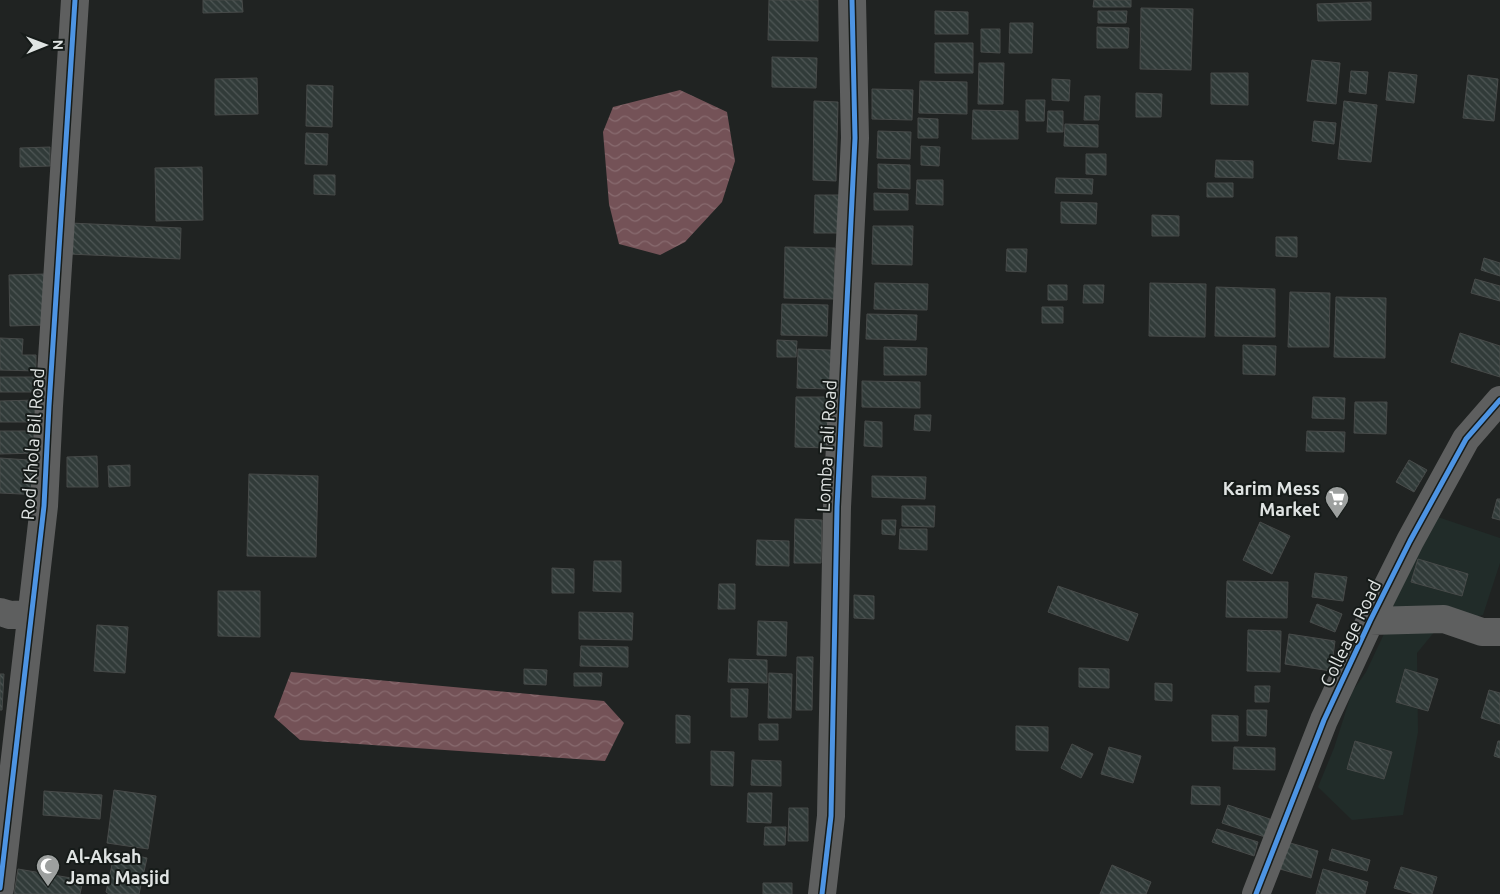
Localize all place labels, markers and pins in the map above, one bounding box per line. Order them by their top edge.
place label: Karim Mess Market [1223,478,1320,519]
supermarket icon: Karim Mess Market [1324,485,1350,519]
place label: Al-Aksah Jama Masjid [66,846,170,887]
mosque icon: Al-Aksah Jama Masjid [35,853,61,887]

